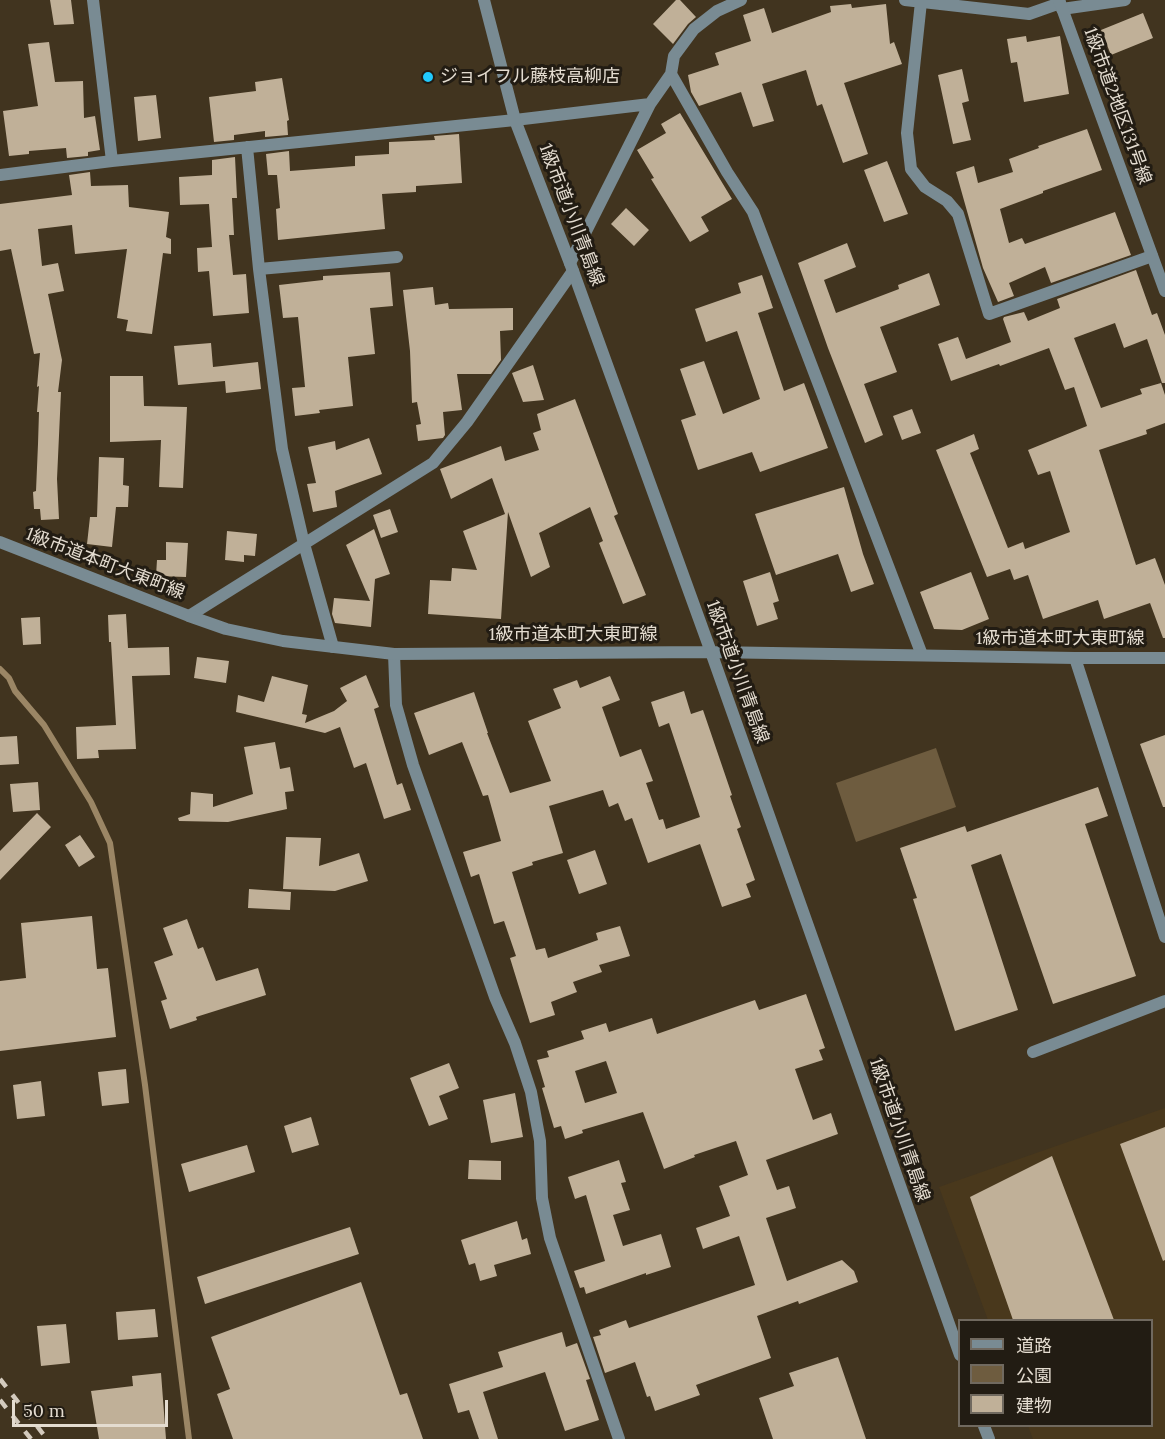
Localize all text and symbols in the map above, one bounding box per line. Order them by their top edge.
street label: 1級市道2地区131号線 [1079,25,1155,187]
place label: ジョイフル藤枝高柳店 [440,66,620,88]
marker: ジョイフル藤枝高柳店 [421,70,435,84]
street label: 1級市道小川青島線 [534,141,608,289]
street label: 1級市道本町大東町線 [22,524,188,604]
street label: 1級市道小川青島線 [701,598,773,746]
street label: 1級市道本町大東町線 [489,624,657,646]
street label: 1級市道本町大東町線 [976,628,1144,650]
street label: 1級市道小川青島線 [864,1055,934,1205]
legend [958,1319,1153,1427]
text: 道路 [1016,1334,1052,1357]
text: 公園 [1016,1364,1052,1387]
scale bar [15,1388,171,1426]
text: 建物 [1016,1394,1052,1417]
text: 50 m [23,1399,65,1422]

